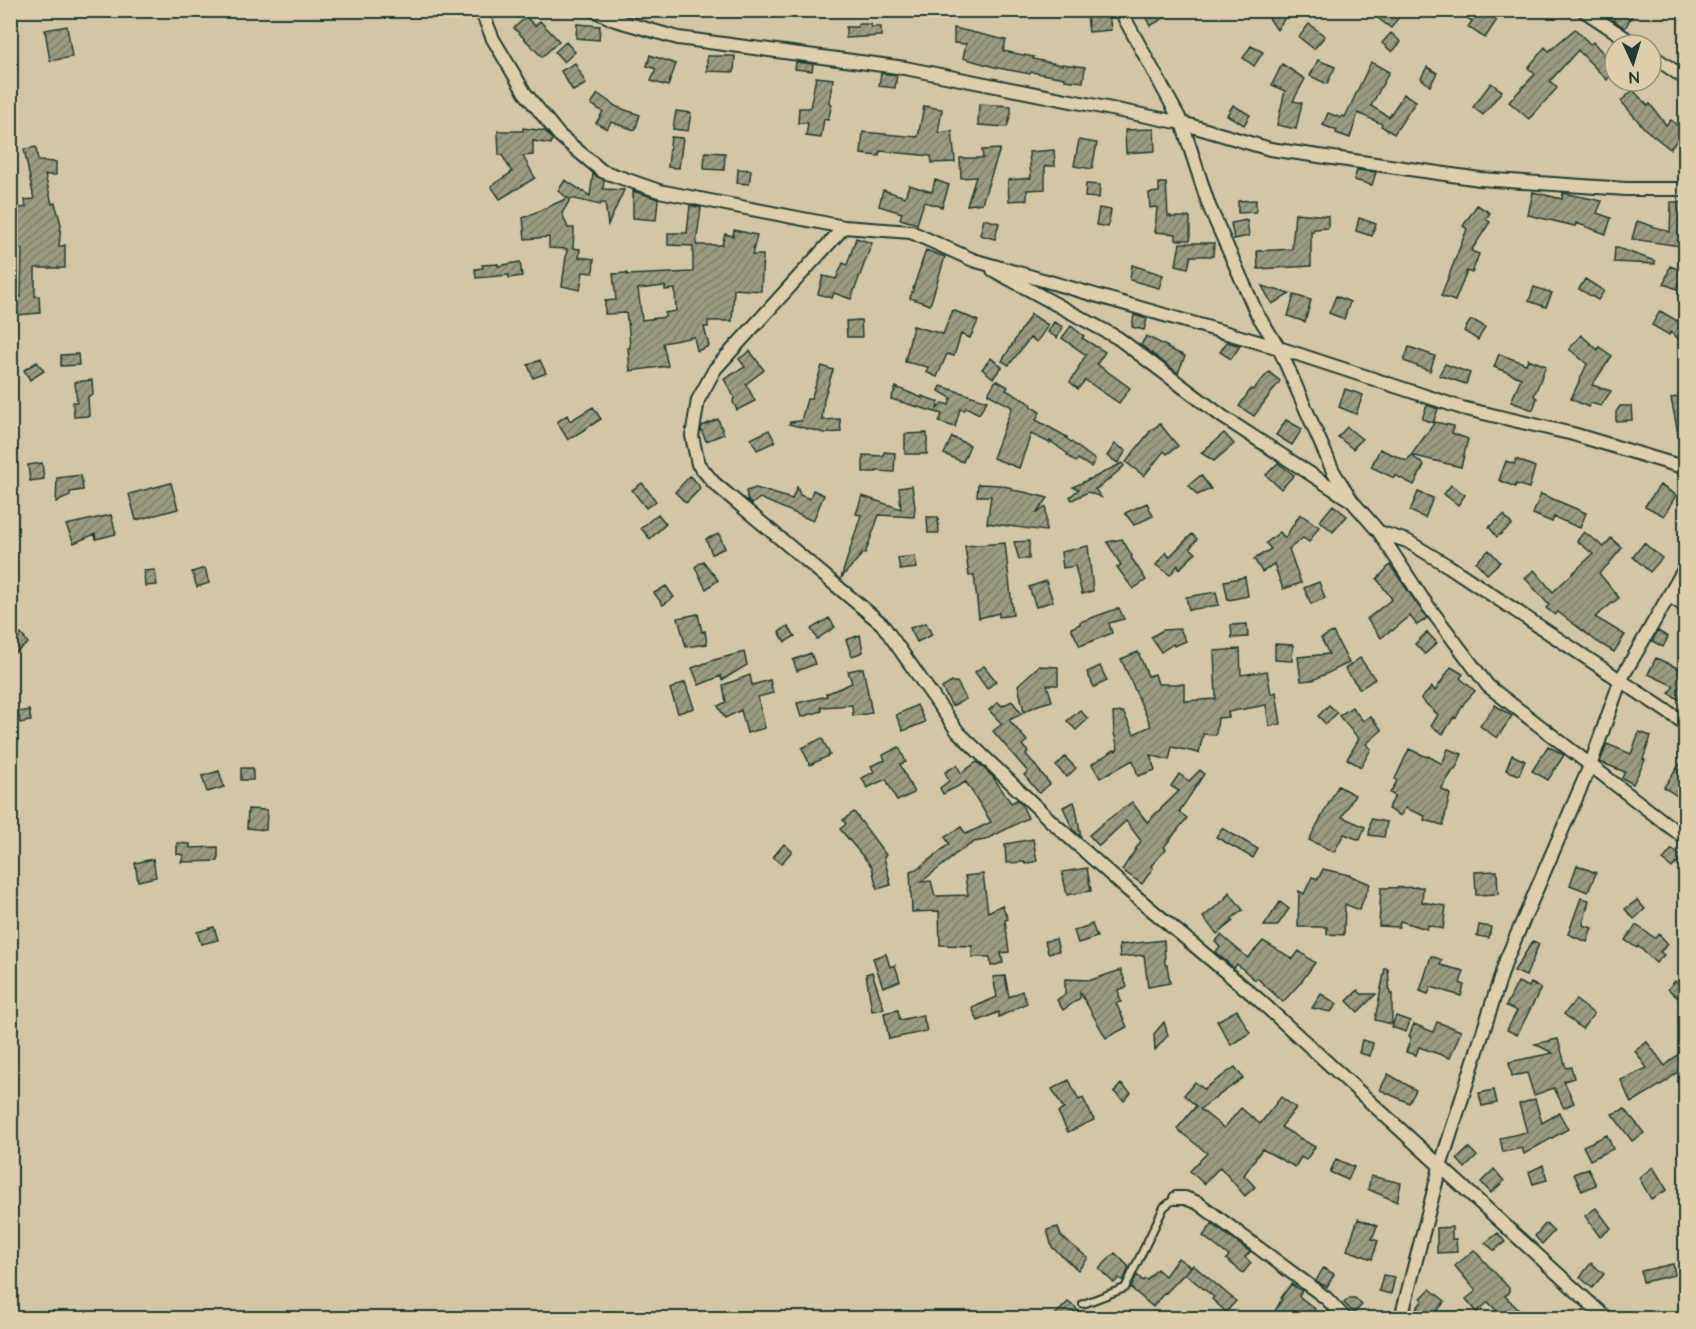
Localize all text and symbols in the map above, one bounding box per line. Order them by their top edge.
north arrow [1603,33,1663,93]
text: N [1628,66,1640,88]

